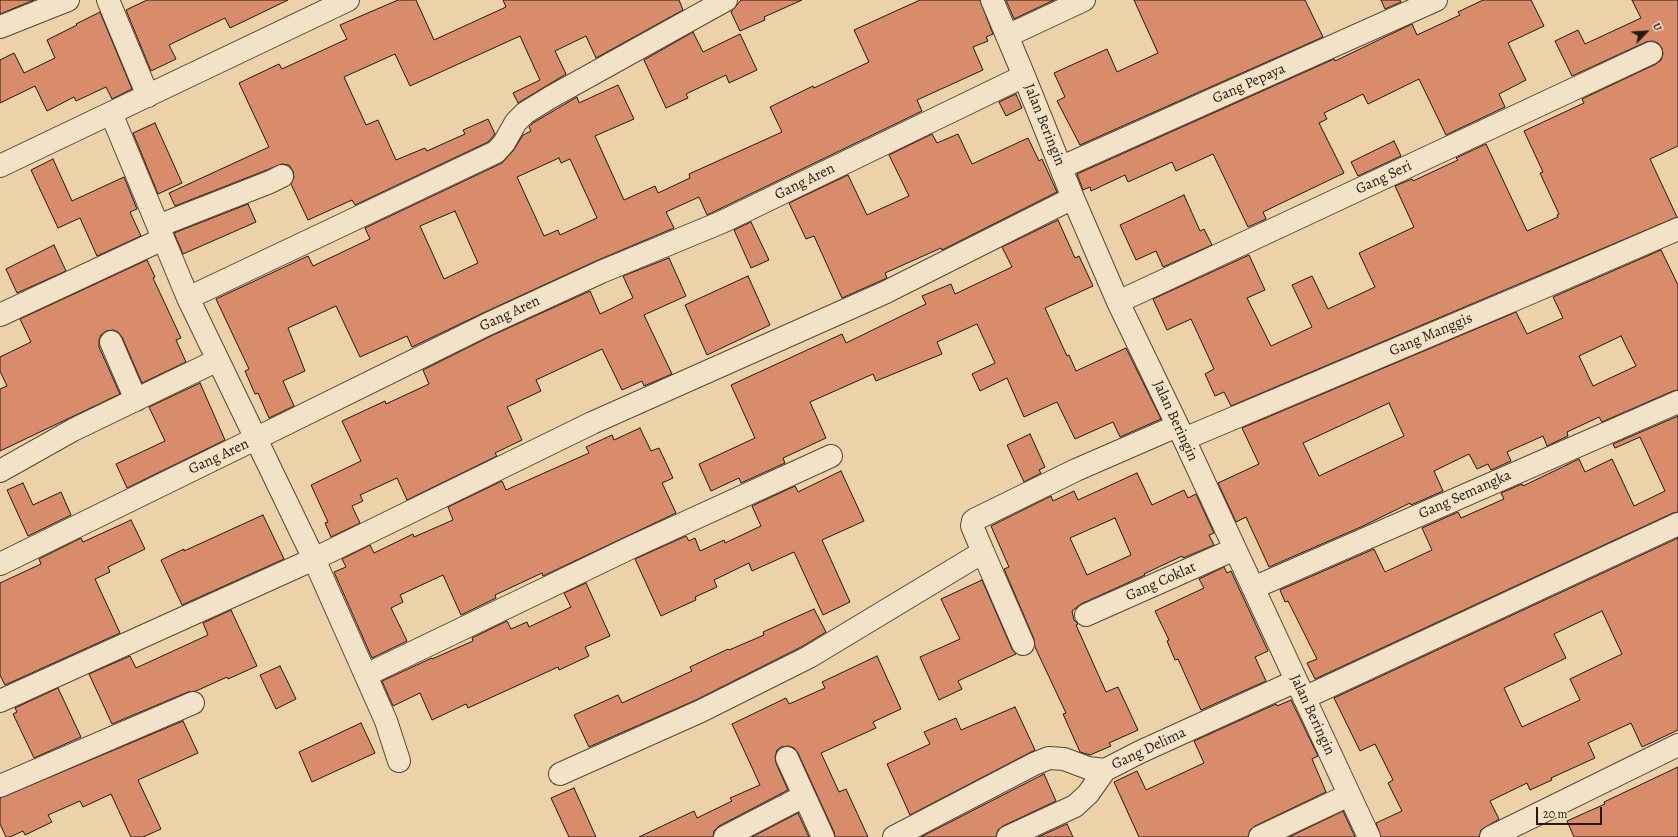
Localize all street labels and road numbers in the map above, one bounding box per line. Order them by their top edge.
street label: Gang Pepaya [1210,60,1288,108]
street label: Jalan Beringin [1019,81,1069,169]
street label: Gang Seri [1353,157,1415,199]
street label: Gang Aren [772,160,838,204]
street label: Gang Aren [477,292,543,336]
street label: Gang Manggis [1387,309,1475,361]
street label: Jalan Beringin [1148,378,1202,464]
street label: Gang Aren [186,435,252,479]
street label: Gang Semangka [1416,467,1514,523]
street label: Gang Coklat [1123,558,1199,606]
street label: Jalan Beringin [1285,672,1339,758]
street label: Gang Delima [1109,724,1189,774]

